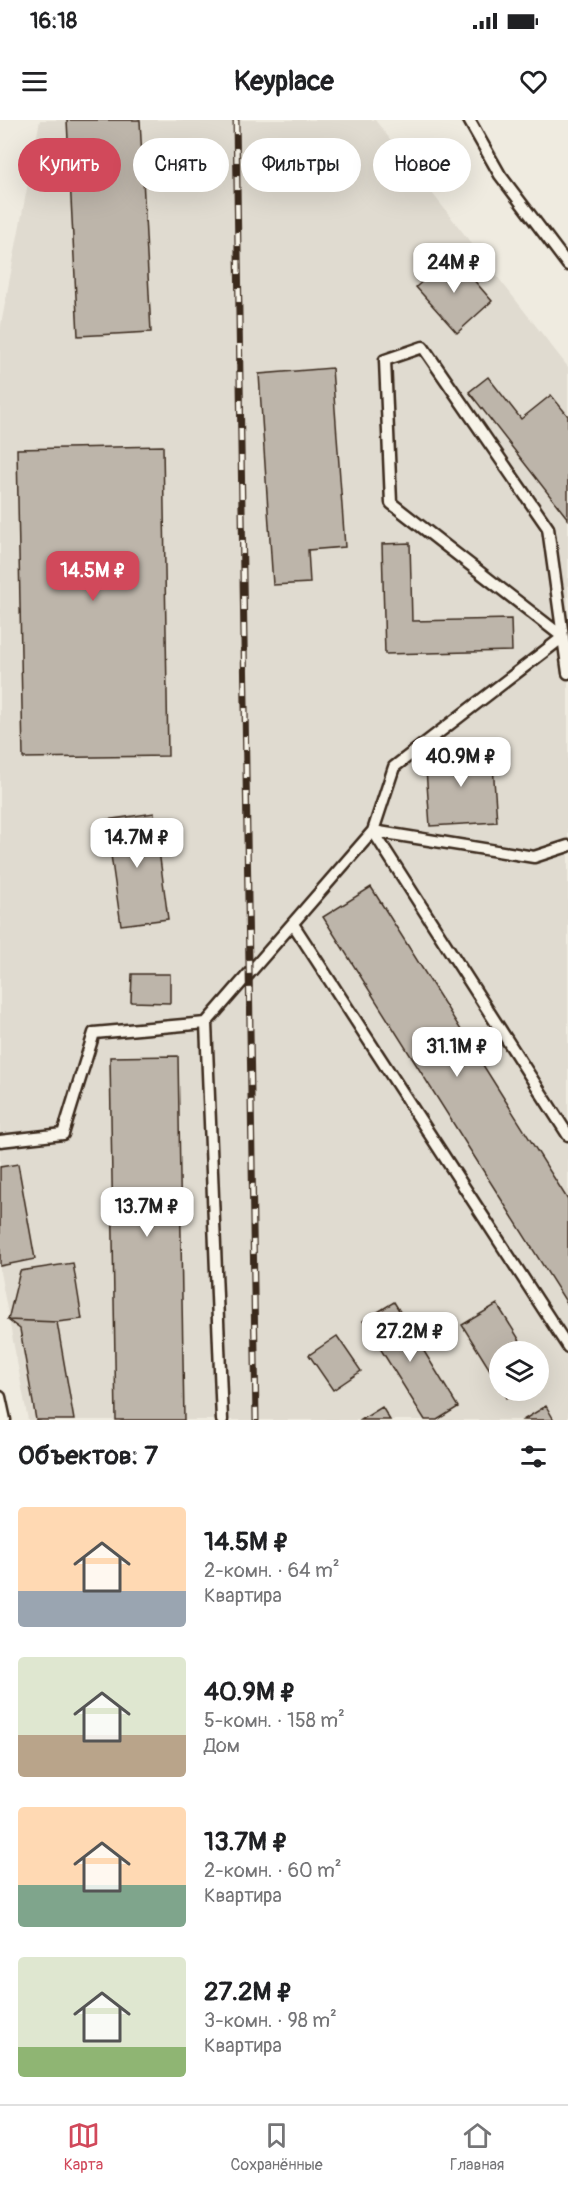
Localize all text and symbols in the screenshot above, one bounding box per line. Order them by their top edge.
text: 16:18 [30,7,77,35]
icon: menu [18,65,51,98]
text: Keyplace [234,65,334,98]
icon: heart [517,65,550,98]
chip: Купить [18,138,121,192]
chip: Снять [133,138,229,192]
chip: Фильтры [241,138,361,192]
chip: Новое [373,138,471,192]
pin: 24M ₽ [412,243,496,294]
text: 24M ₽ [427,250,481,275]
pin: 14.5M ₽ [38,551,148,602]
text: 14.5M ₽ [60,558,126,583]
pin: 40.9M ₽ [406,737,516,788]
text: 40.9M ₽ [426,744,496,769]
pin: 14.7M ₽ [82,818,192,869]
text: 14.7M ₽ [104,825,170,850]
pin: 31.1M ₽ [402,1027,512,1078]
text: 31.1M ₽ [426,1034,488,1059]
pin: 13.7M ₽ [92,1187,202,1238]
text: 13.7M ₽ [115,1194,179,1219]
pin: 27.2M ₽ [355,1312,465,1363]
text: 27.2M ₽ [376,1319,444,1344]
map controls [489,1341,549,1401]
button: layers [489,1341,549,1401]
text: Объектов: 7 [18,1440,158,1472]
icon: filters [517,1440,550,1473]
text: 14.5M ₽ [204,1526,289,1558]
icon: home [66,1531,138,1603]
text: 2-комн. · 64 m² [204,1558,340,1583]
text: Квартира [204,1583,282,1608]
text: 40.9M ₽ [204,1676,296,1708]
icon: home [66,1681,138,1753]
text: 5-комн. · 158 m² [204,1708,345,1733]
text: Дом [204,1733,240,1758]
text: 13.7M ₽ [204,1826,288,1858]
icon: home [66,1831,138,1903]
text: 2-комн. · 60 m² [204,1858,342,1883]
text: Квартира [204,1883,282,1908]
text: 27.2M ₽ [204,1976,292,2008]
icon: home [66,1981,138,2053]
text: 3-комн. · 98 m² [204,2008,337,2033]
text: Квартира [204,2033,282,2058]
tab: Карта [64,2119,103,2175]
tab: Сохранённые [231,2119,323,2175]
tab: Главная [450,2119,504,2175]

